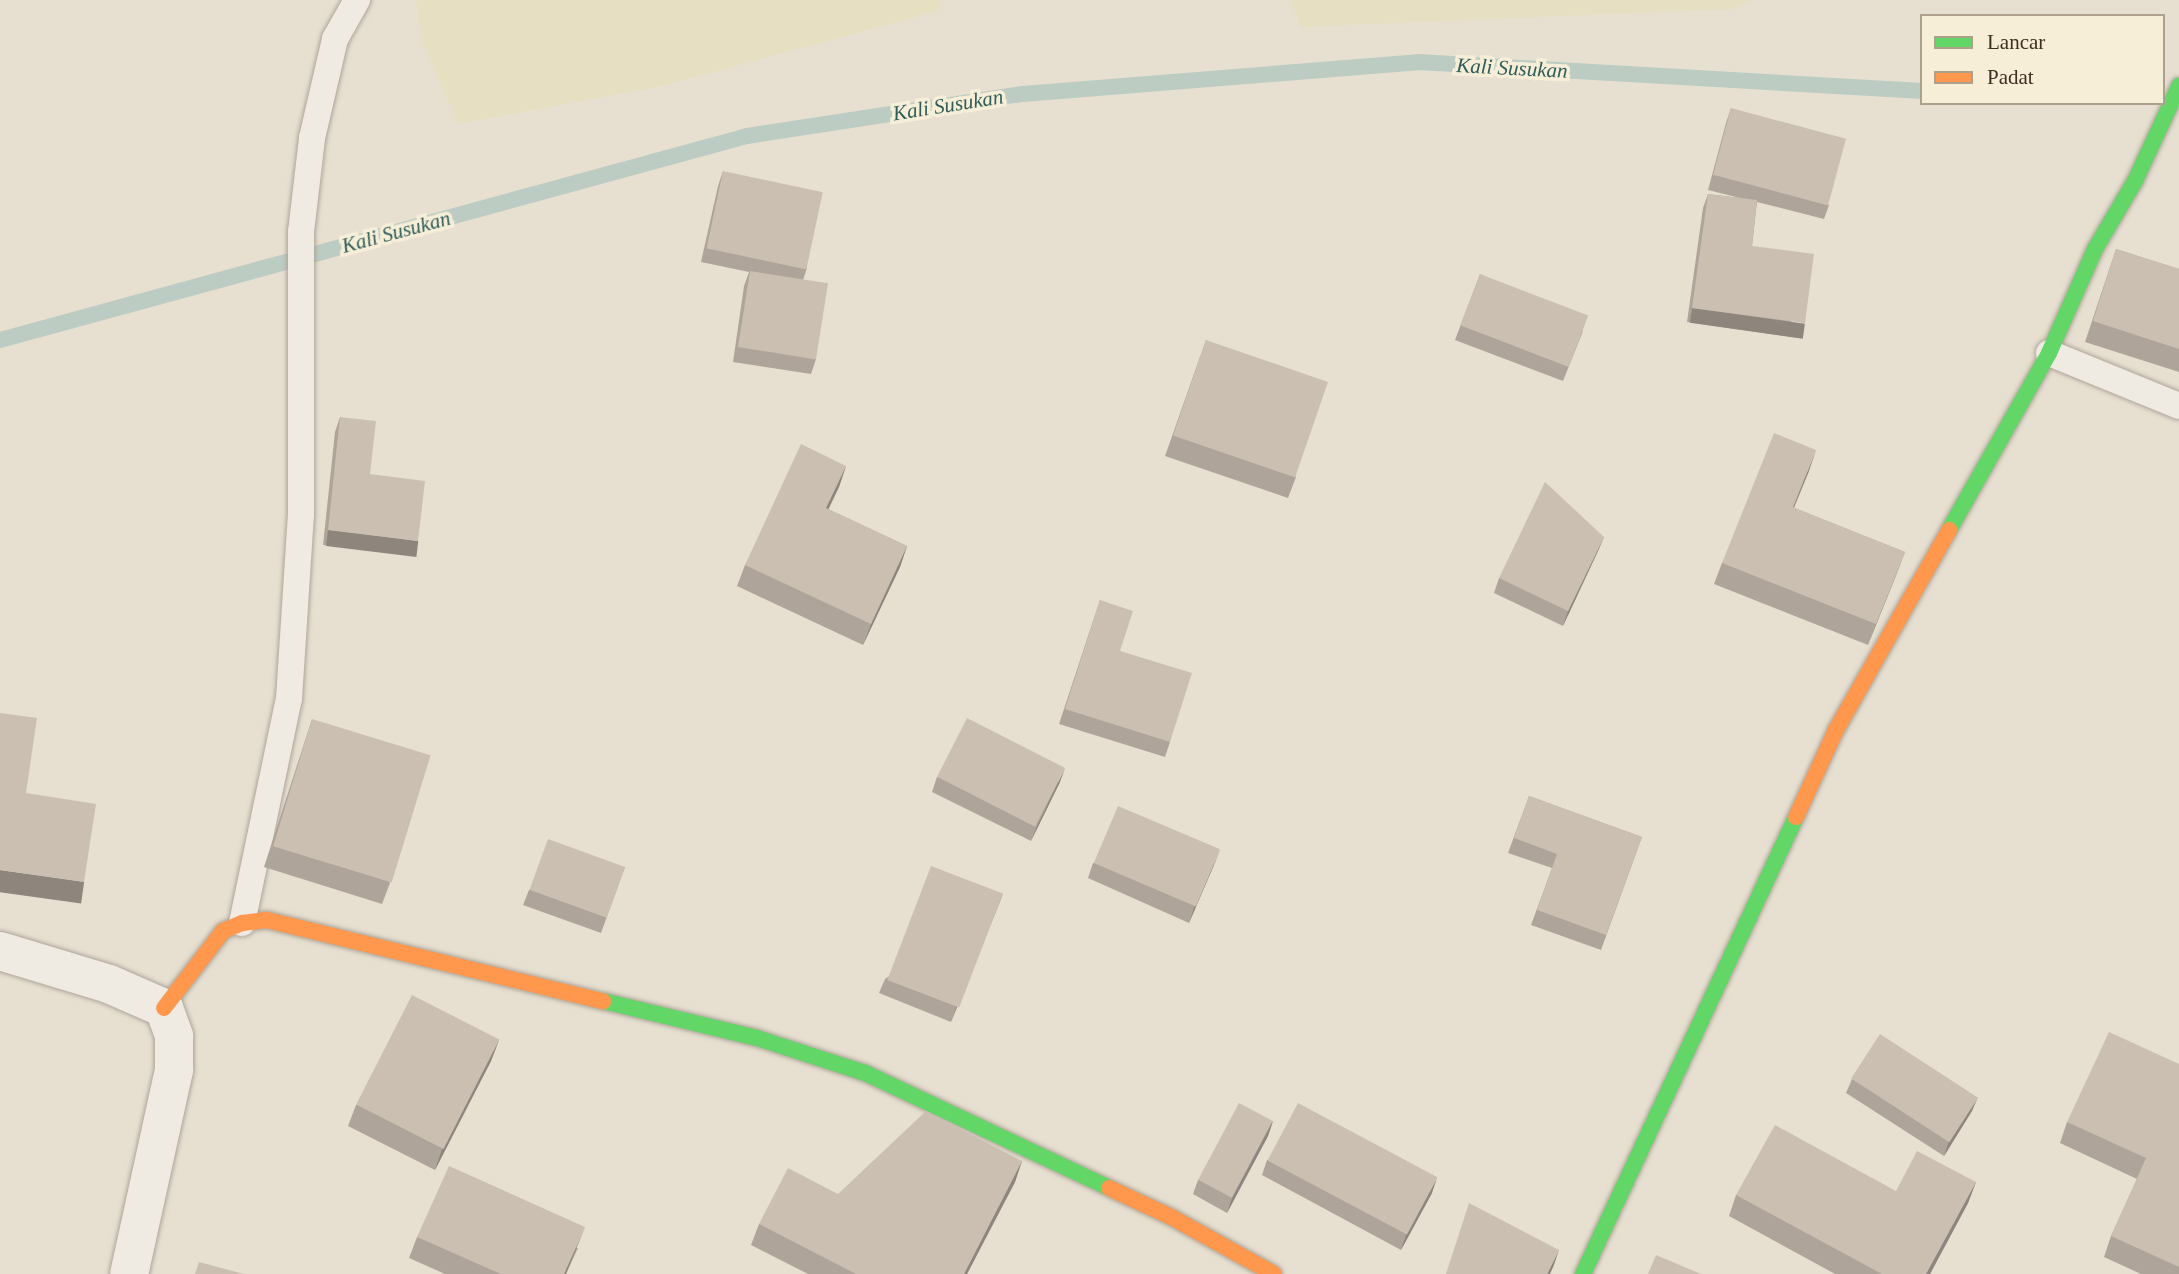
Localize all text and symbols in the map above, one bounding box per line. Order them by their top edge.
legend [1920,14,2165,105]
text: Lancar [1987,30,2045,54]
water label: Kali Susukan [1456,53,1568,83]
text: Padat [1987,65,2034,89]
water label: Kali Susukan [891,84,1005,126]
water label: Kali Susukan [339,205,453,259]

